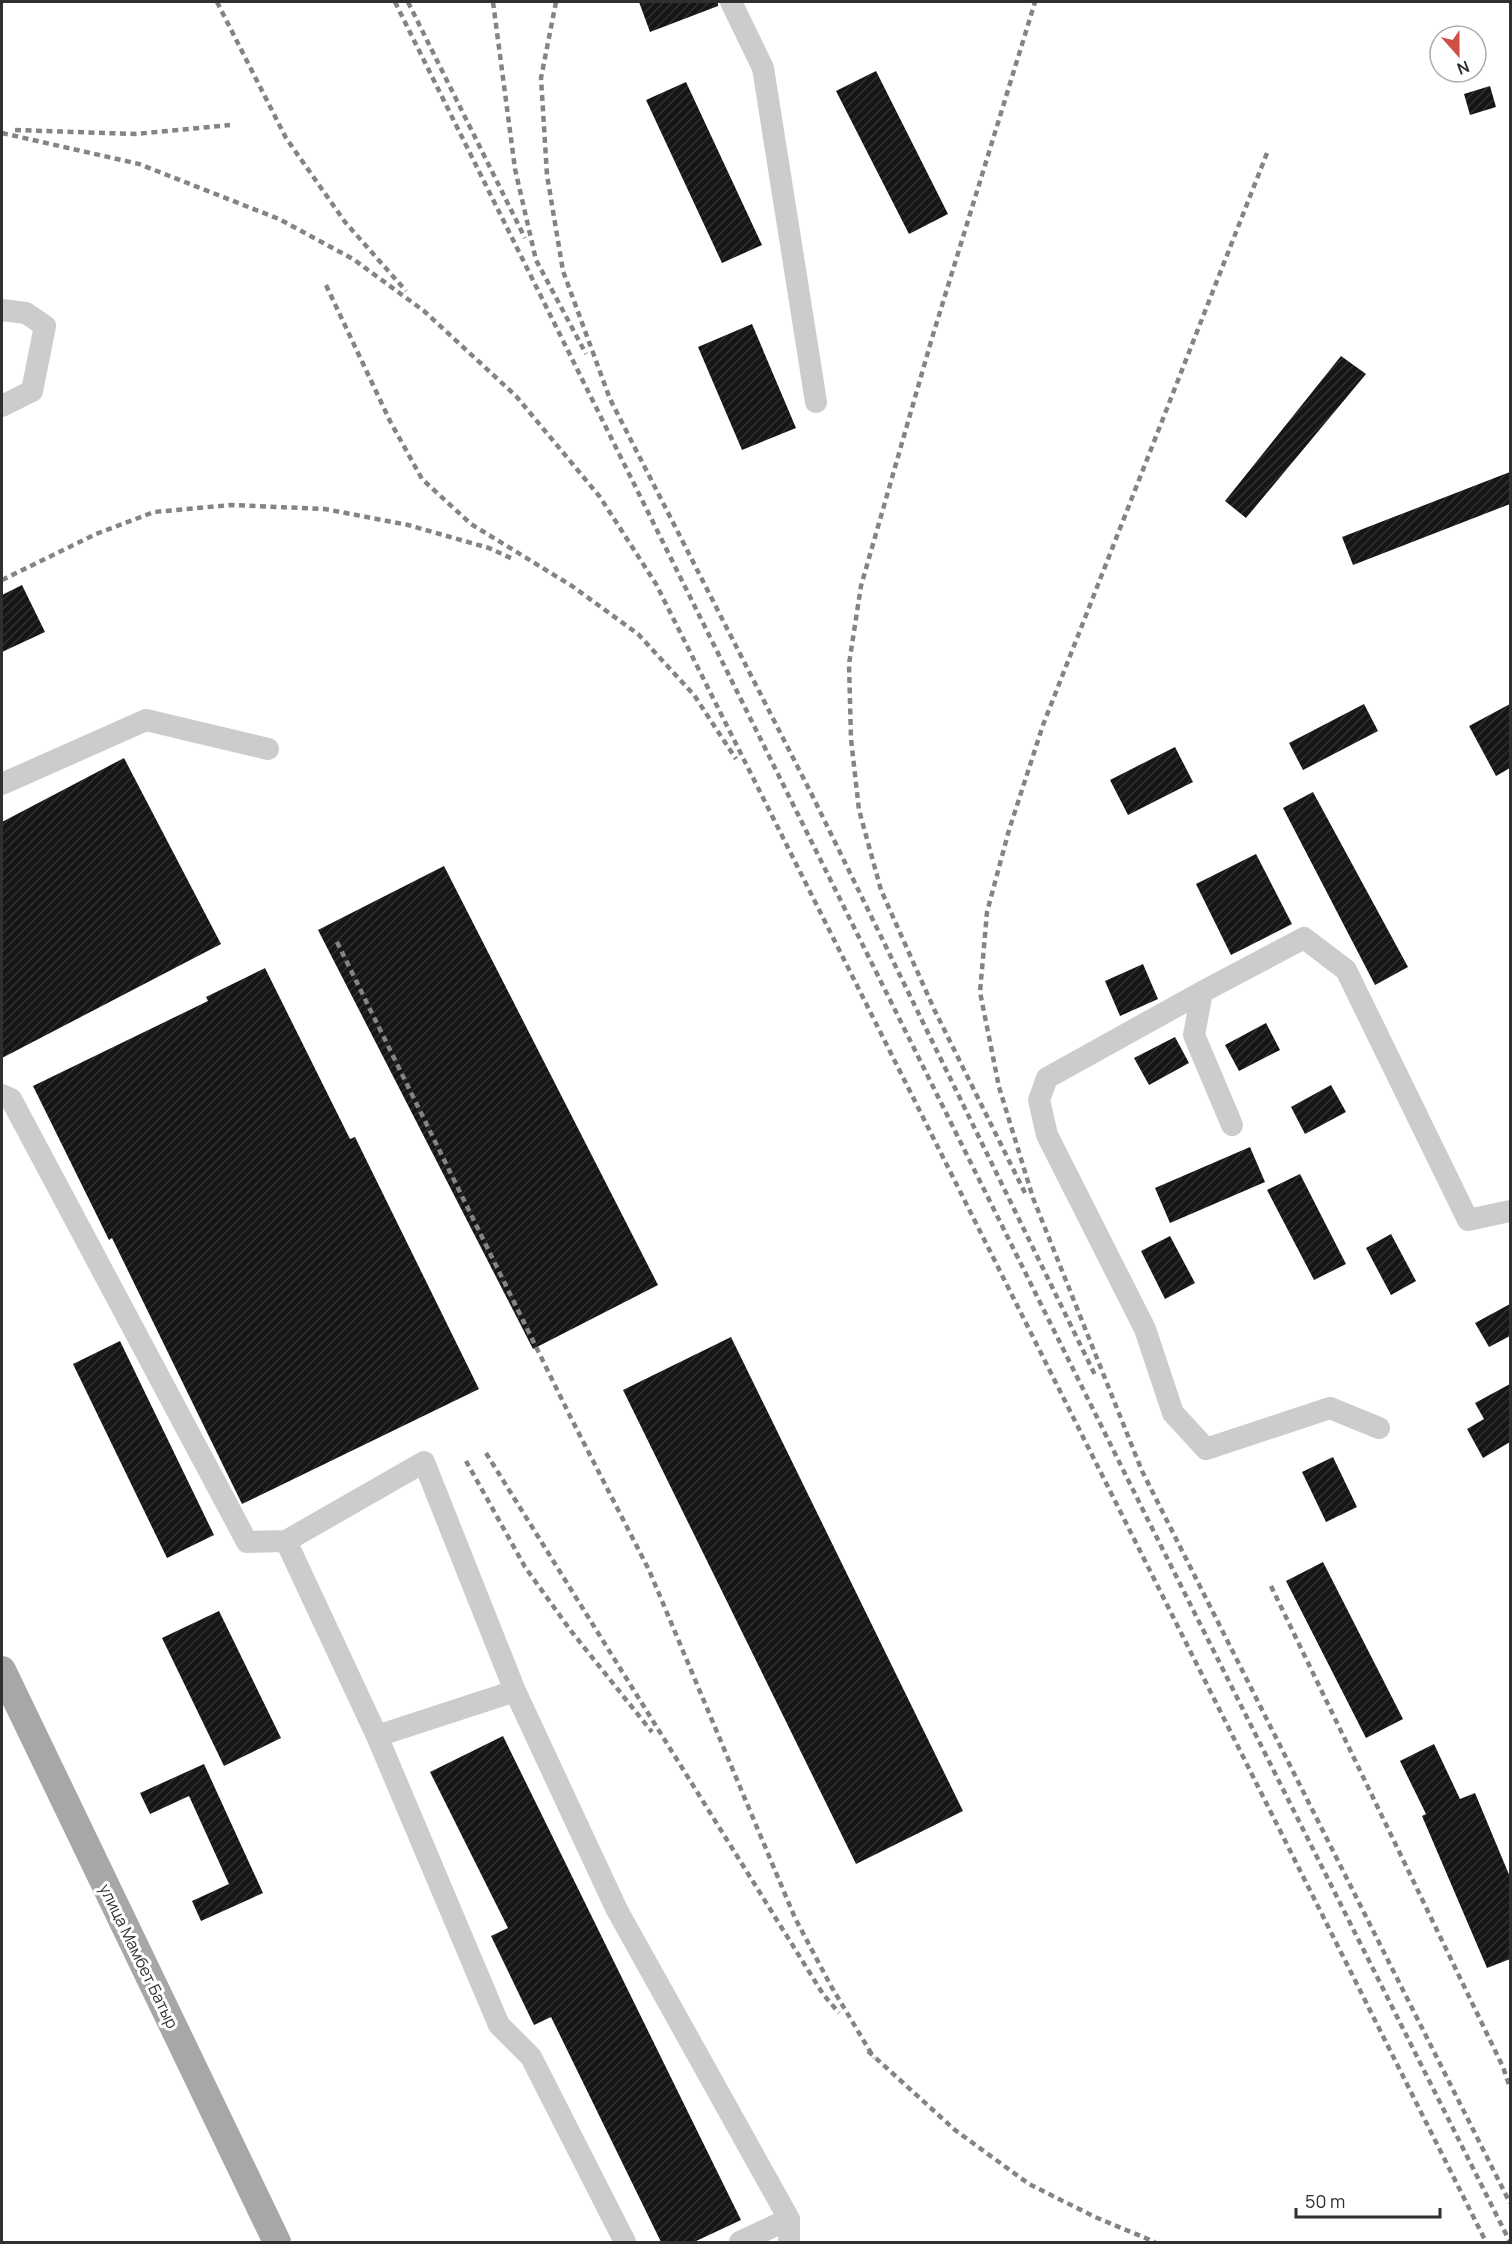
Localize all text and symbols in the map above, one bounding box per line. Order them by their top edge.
north arrow [1428,24,1488,84]
text: N [1454,56,1473,80]
street label: улица Мамбет Батыр [94,1880,184,2032]
scale bar [1296,2181,1440,2219]
text: 50 m [1305,2189,1345,2213]

